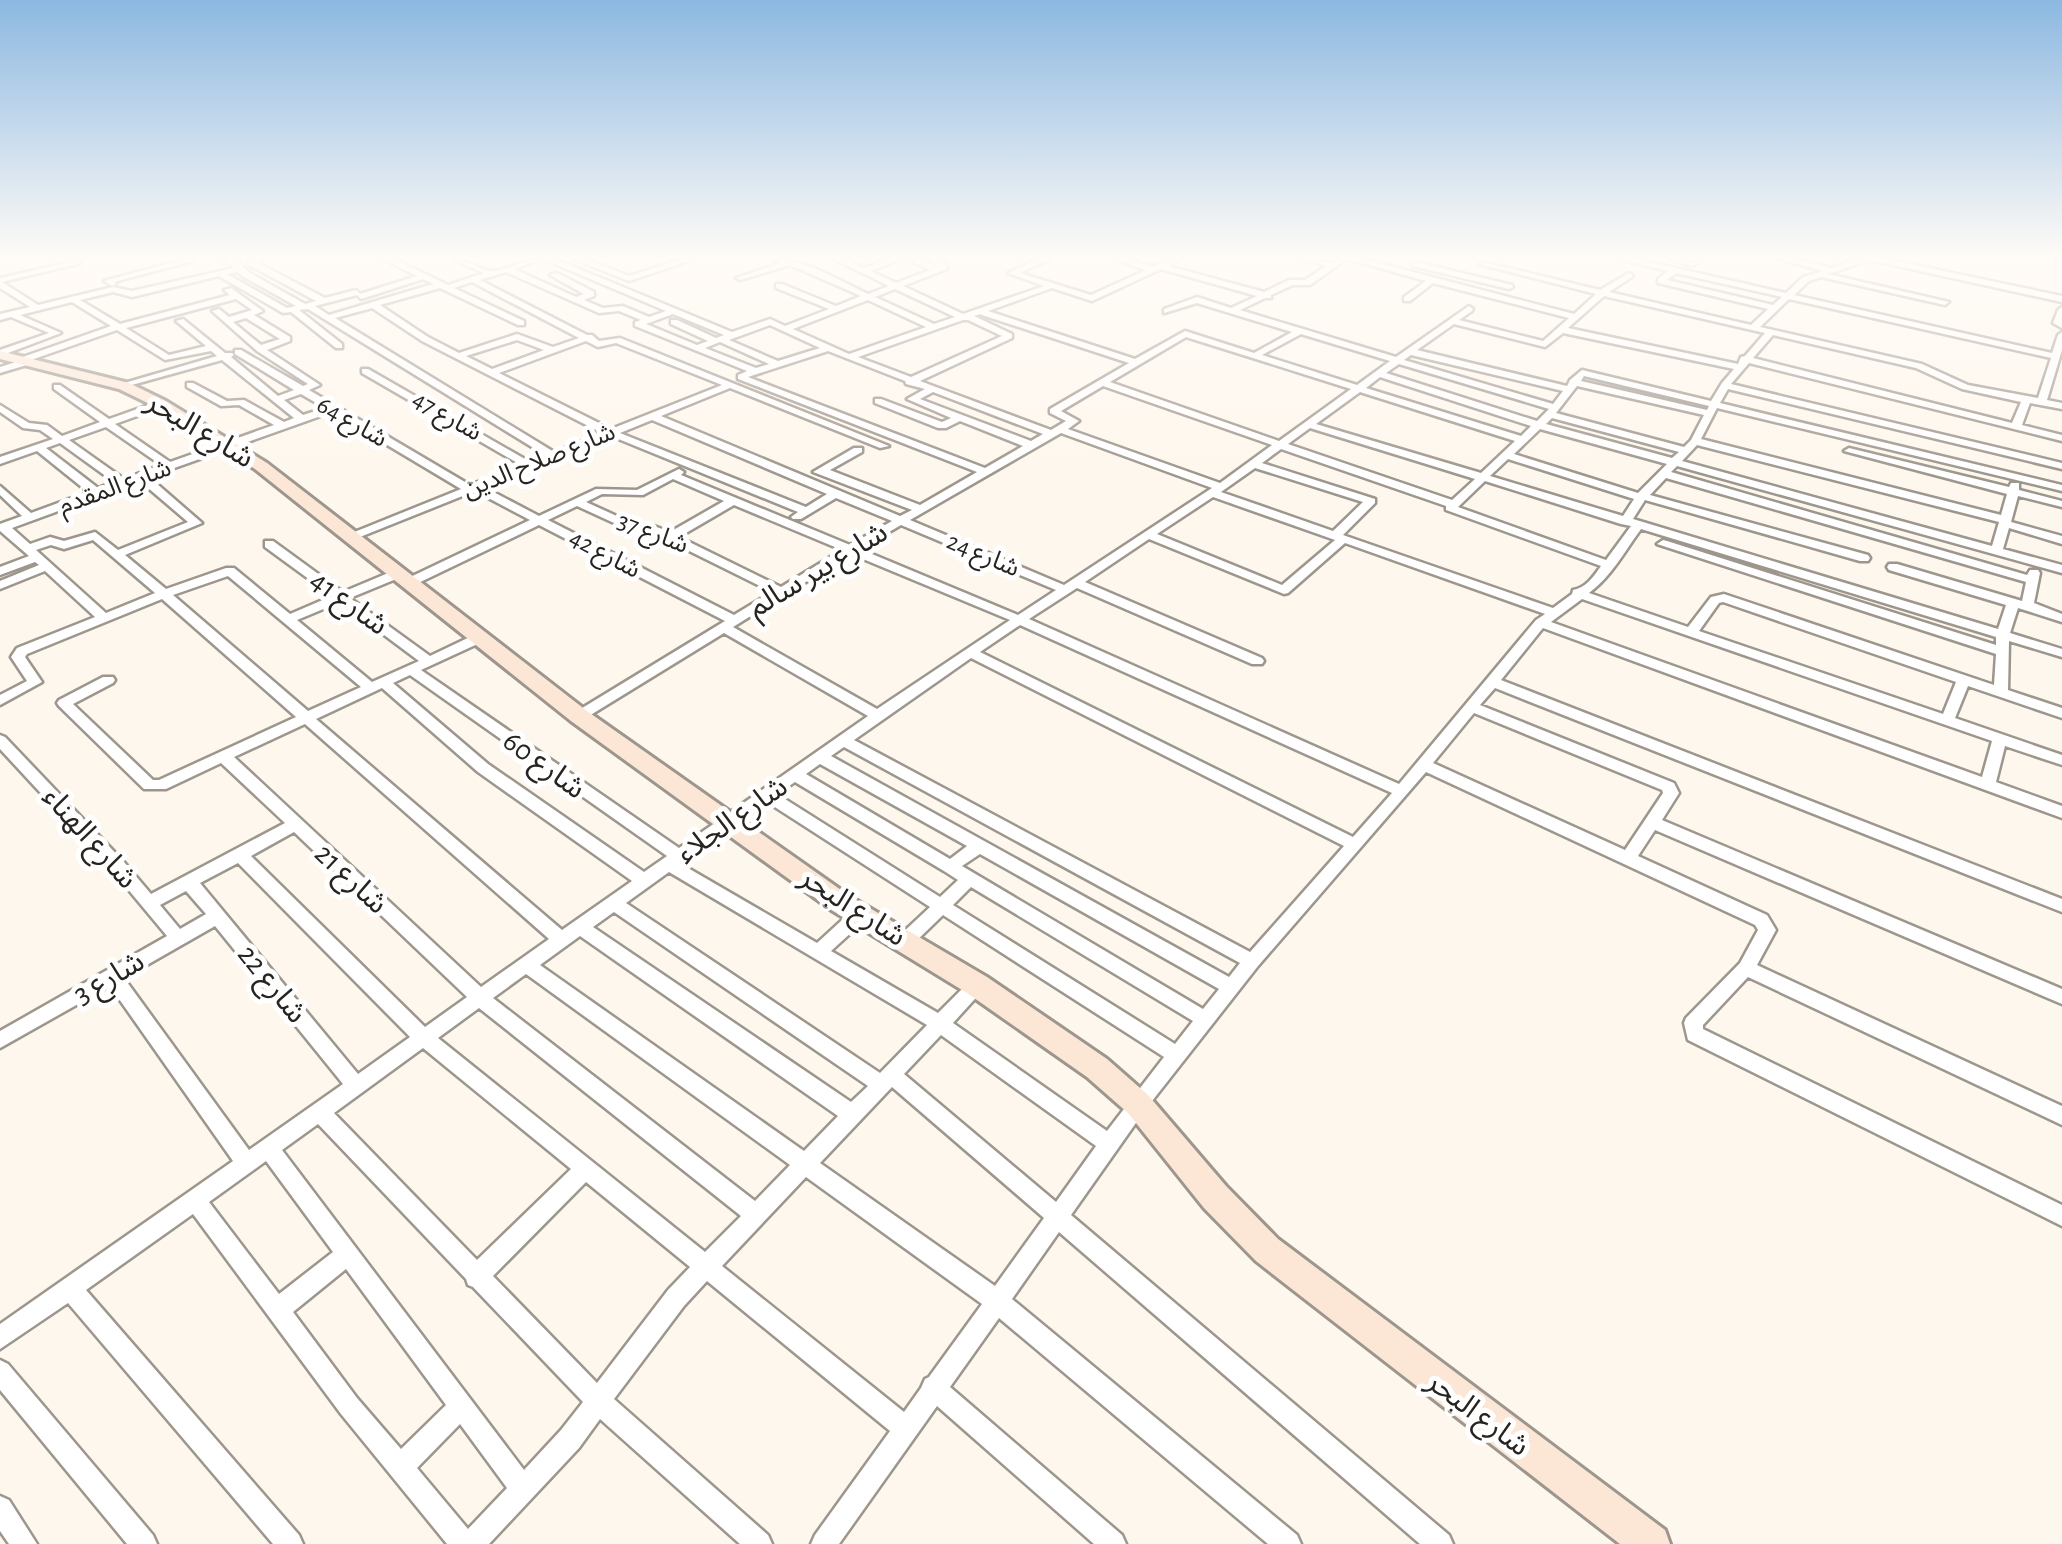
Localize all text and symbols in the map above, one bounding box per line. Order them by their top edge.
street label: شارع البحر [137,386,259,479]
street label: شارع 47 [406,386,486,450]
street label: شارع 64 [310,392,391,456]
street label: شارع صلاح الدين [459,419,621,508]
street label: شارع المقدم [56,455,177,524]
street label: شارع 37 [612,508,692,563]
street label: شارع بير سالم [743,517,896,629]
street label: شارع 42 [563,525,645,587]
street label: شارع 24 [941,529,1023,586]
street label: شارع 41 [301,565,393,646]
street label: شارع 60 [494,725,591,809]
street label: شارع الجلاء [671,771,796,874]
street label: شارع الهناء [33,782,143,898]
street label: شارع 21 [305,838,393,924]
street label: شارع البحر [791,861,911,957]
street label: شارع 22 [227,939,312,1032]
street label: شارع 3 [69,946,152,1015]
street label: شارع البحر [1417,1365,1535,1467]

